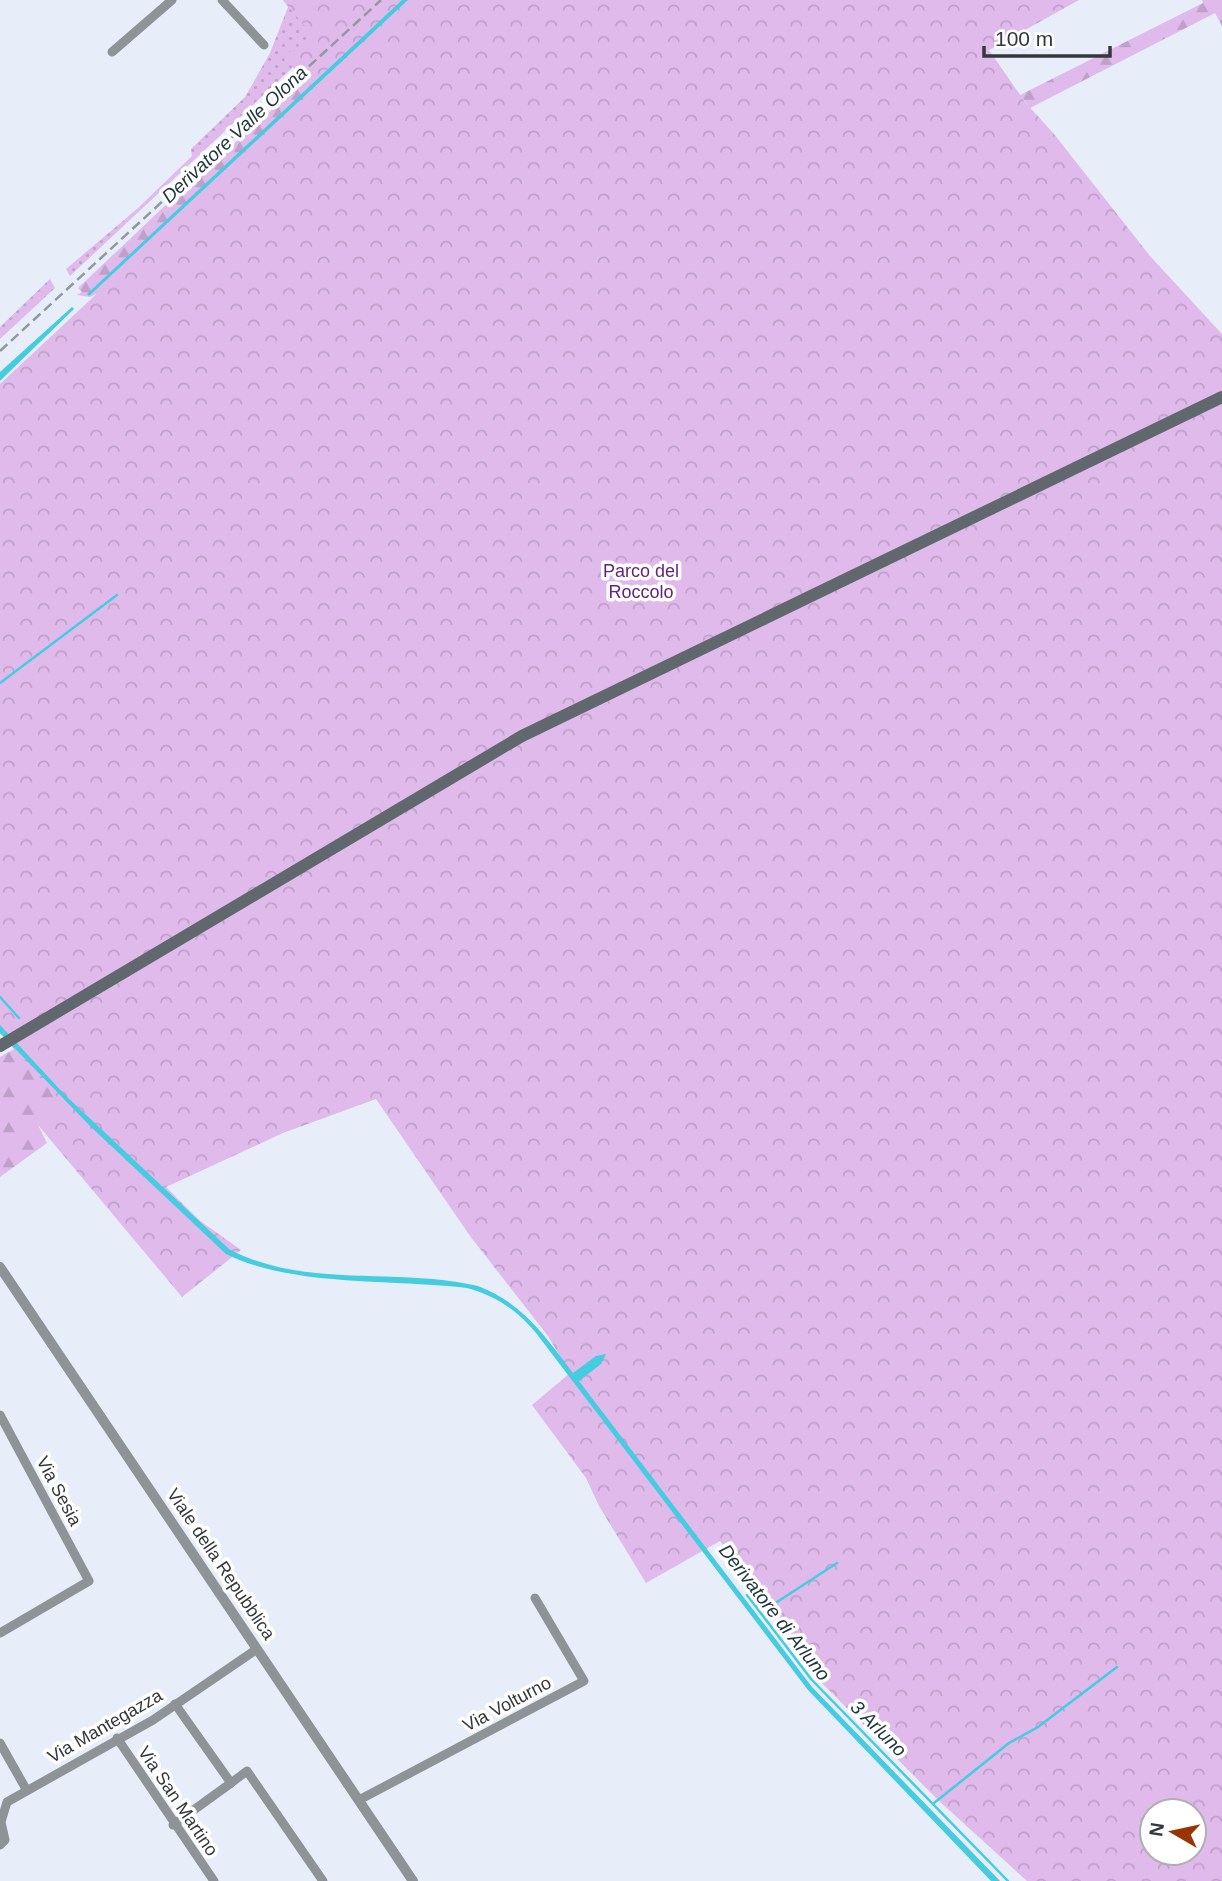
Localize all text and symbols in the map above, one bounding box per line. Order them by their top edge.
scale bar [984,14,1110,58]
text: 100 m [995,27,1053,50]
water label: Derivatore Valle Olona [158,62,311,207]
park label: Parco del Roccolo [603,561,679,602]
street label: Via Sesia [32,1453,86,1530]
street label: Viale della Repubblica [163,1485,280,1644]
water label: Derivatore di Arluno [715,1540,834,1685]
street label: Via Volturno [460,1672,554,1736]
street label: Via Mantegazza [44,1685,167,1767]
water label: 3 Arluno [846,1696,911,1761]
street label: Via San Martino [134,1742,222,1860]
north arrow [1138,1797,1208,1867]
text: N [1145,1821,1168,1838]

